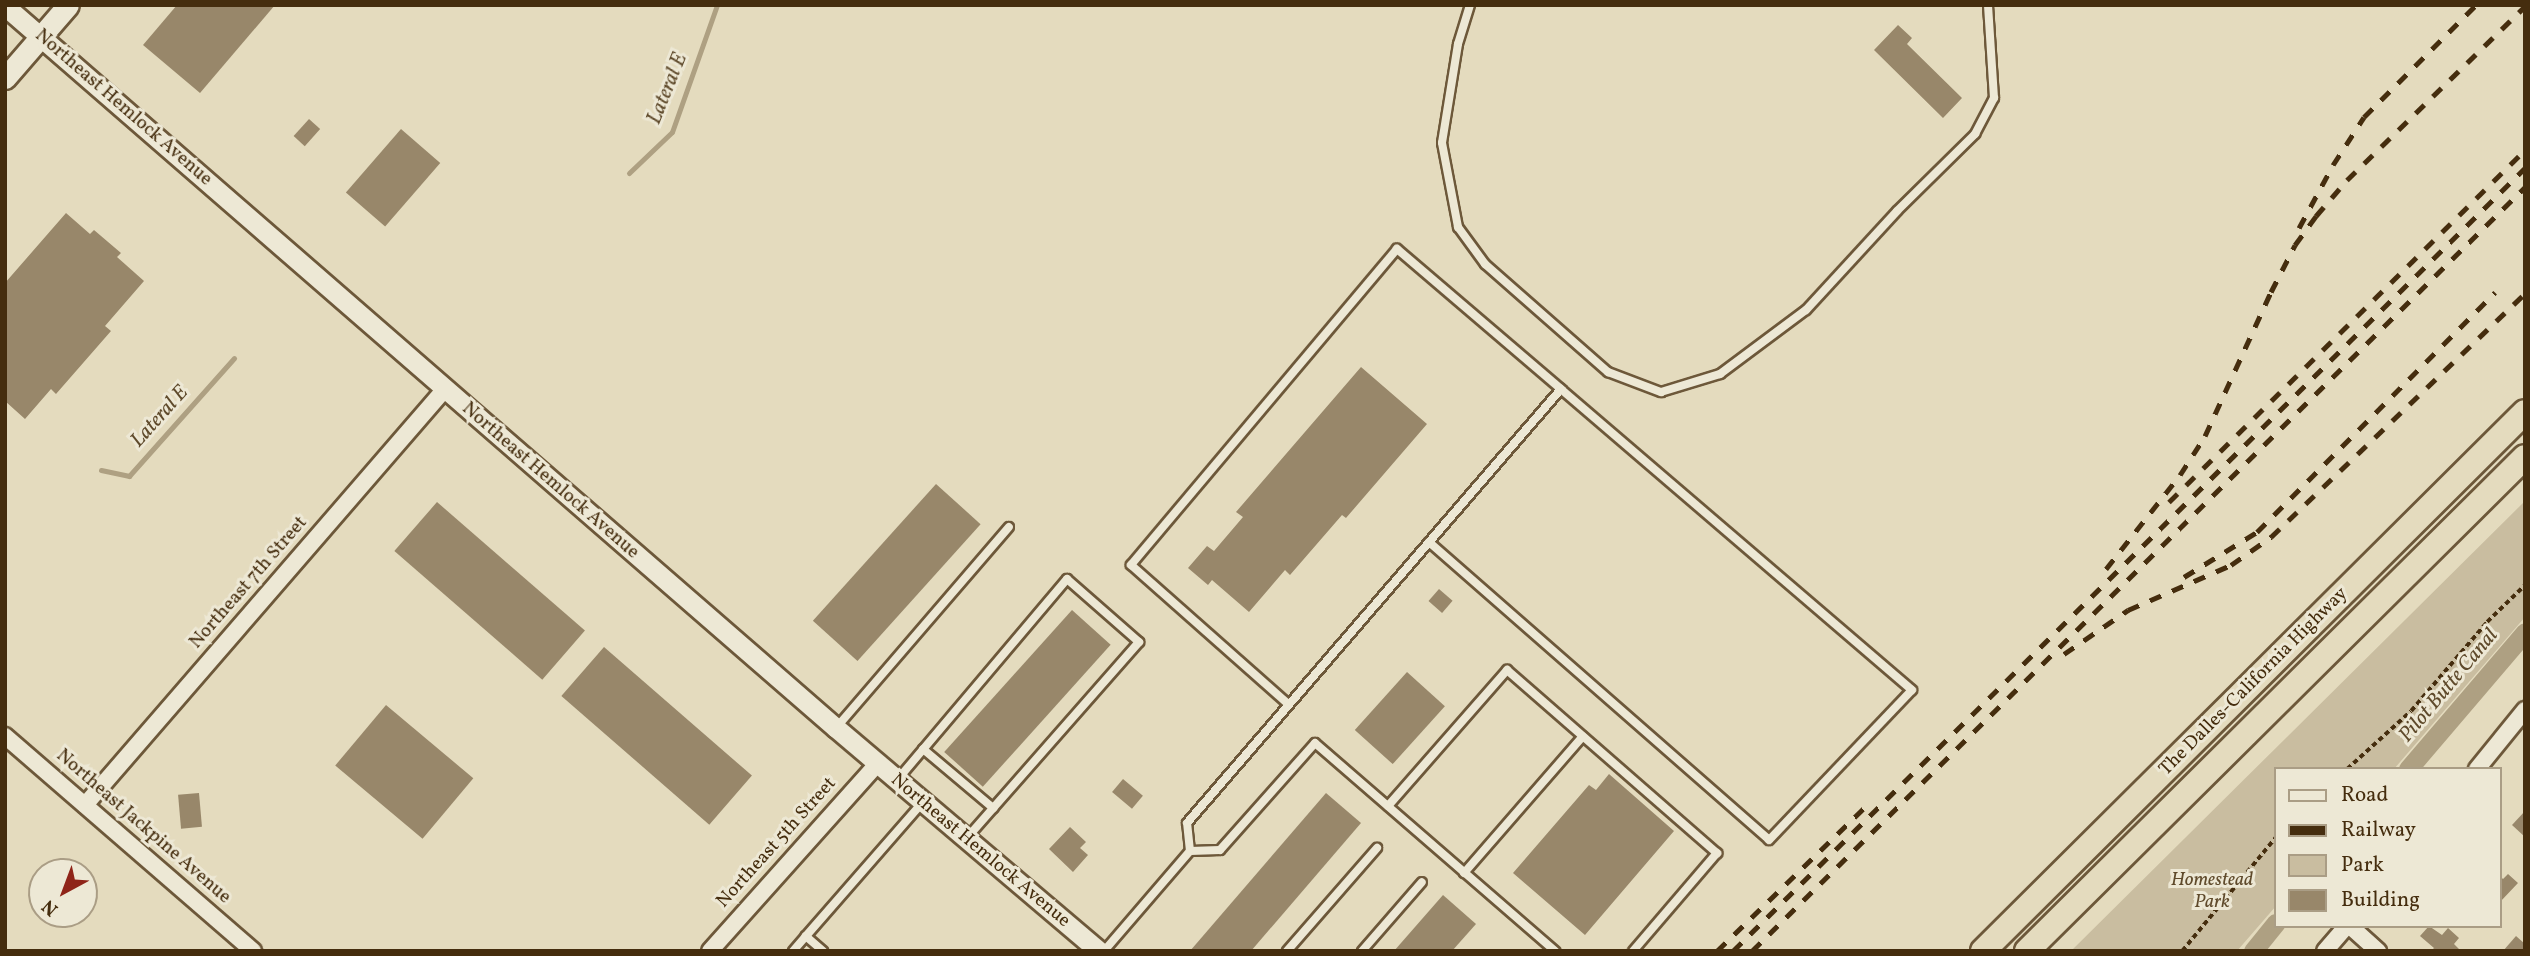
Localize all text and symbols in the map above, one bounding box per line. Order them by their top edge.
street label: Northeast Hemlock Avenue [30,25,216,191]
water label: Lateral E [642,50,694,128]
water label: Lateral E [126,381,194,453]
street label: Northeast Hemlock Avenue [457,398,643,564]
street label: Northeast 7th Street [185,512,313,654]
street label: The Dalles-California Highway [2155,583,2353,781]
water label: Pilot Butte Canal [2394,624,2504,748]
street label: Northeast Jackpine Avenue [51,745,235,909]
legend [2274,767,2502,928]
street label: Northeast Hemlock Avenue [886,769,1074,933]
street label: Northeast 5th Street [712,773,842,913]
text: Road [2341,781,2388,810]
text: Railway [2341,816,2416,845]
text: Park [2341,851,2384,880]
north arrow [28,858,98,928]
park label: Homestead Park [2171,870,2253,914]
text: Building [2341,886,2420,915]

